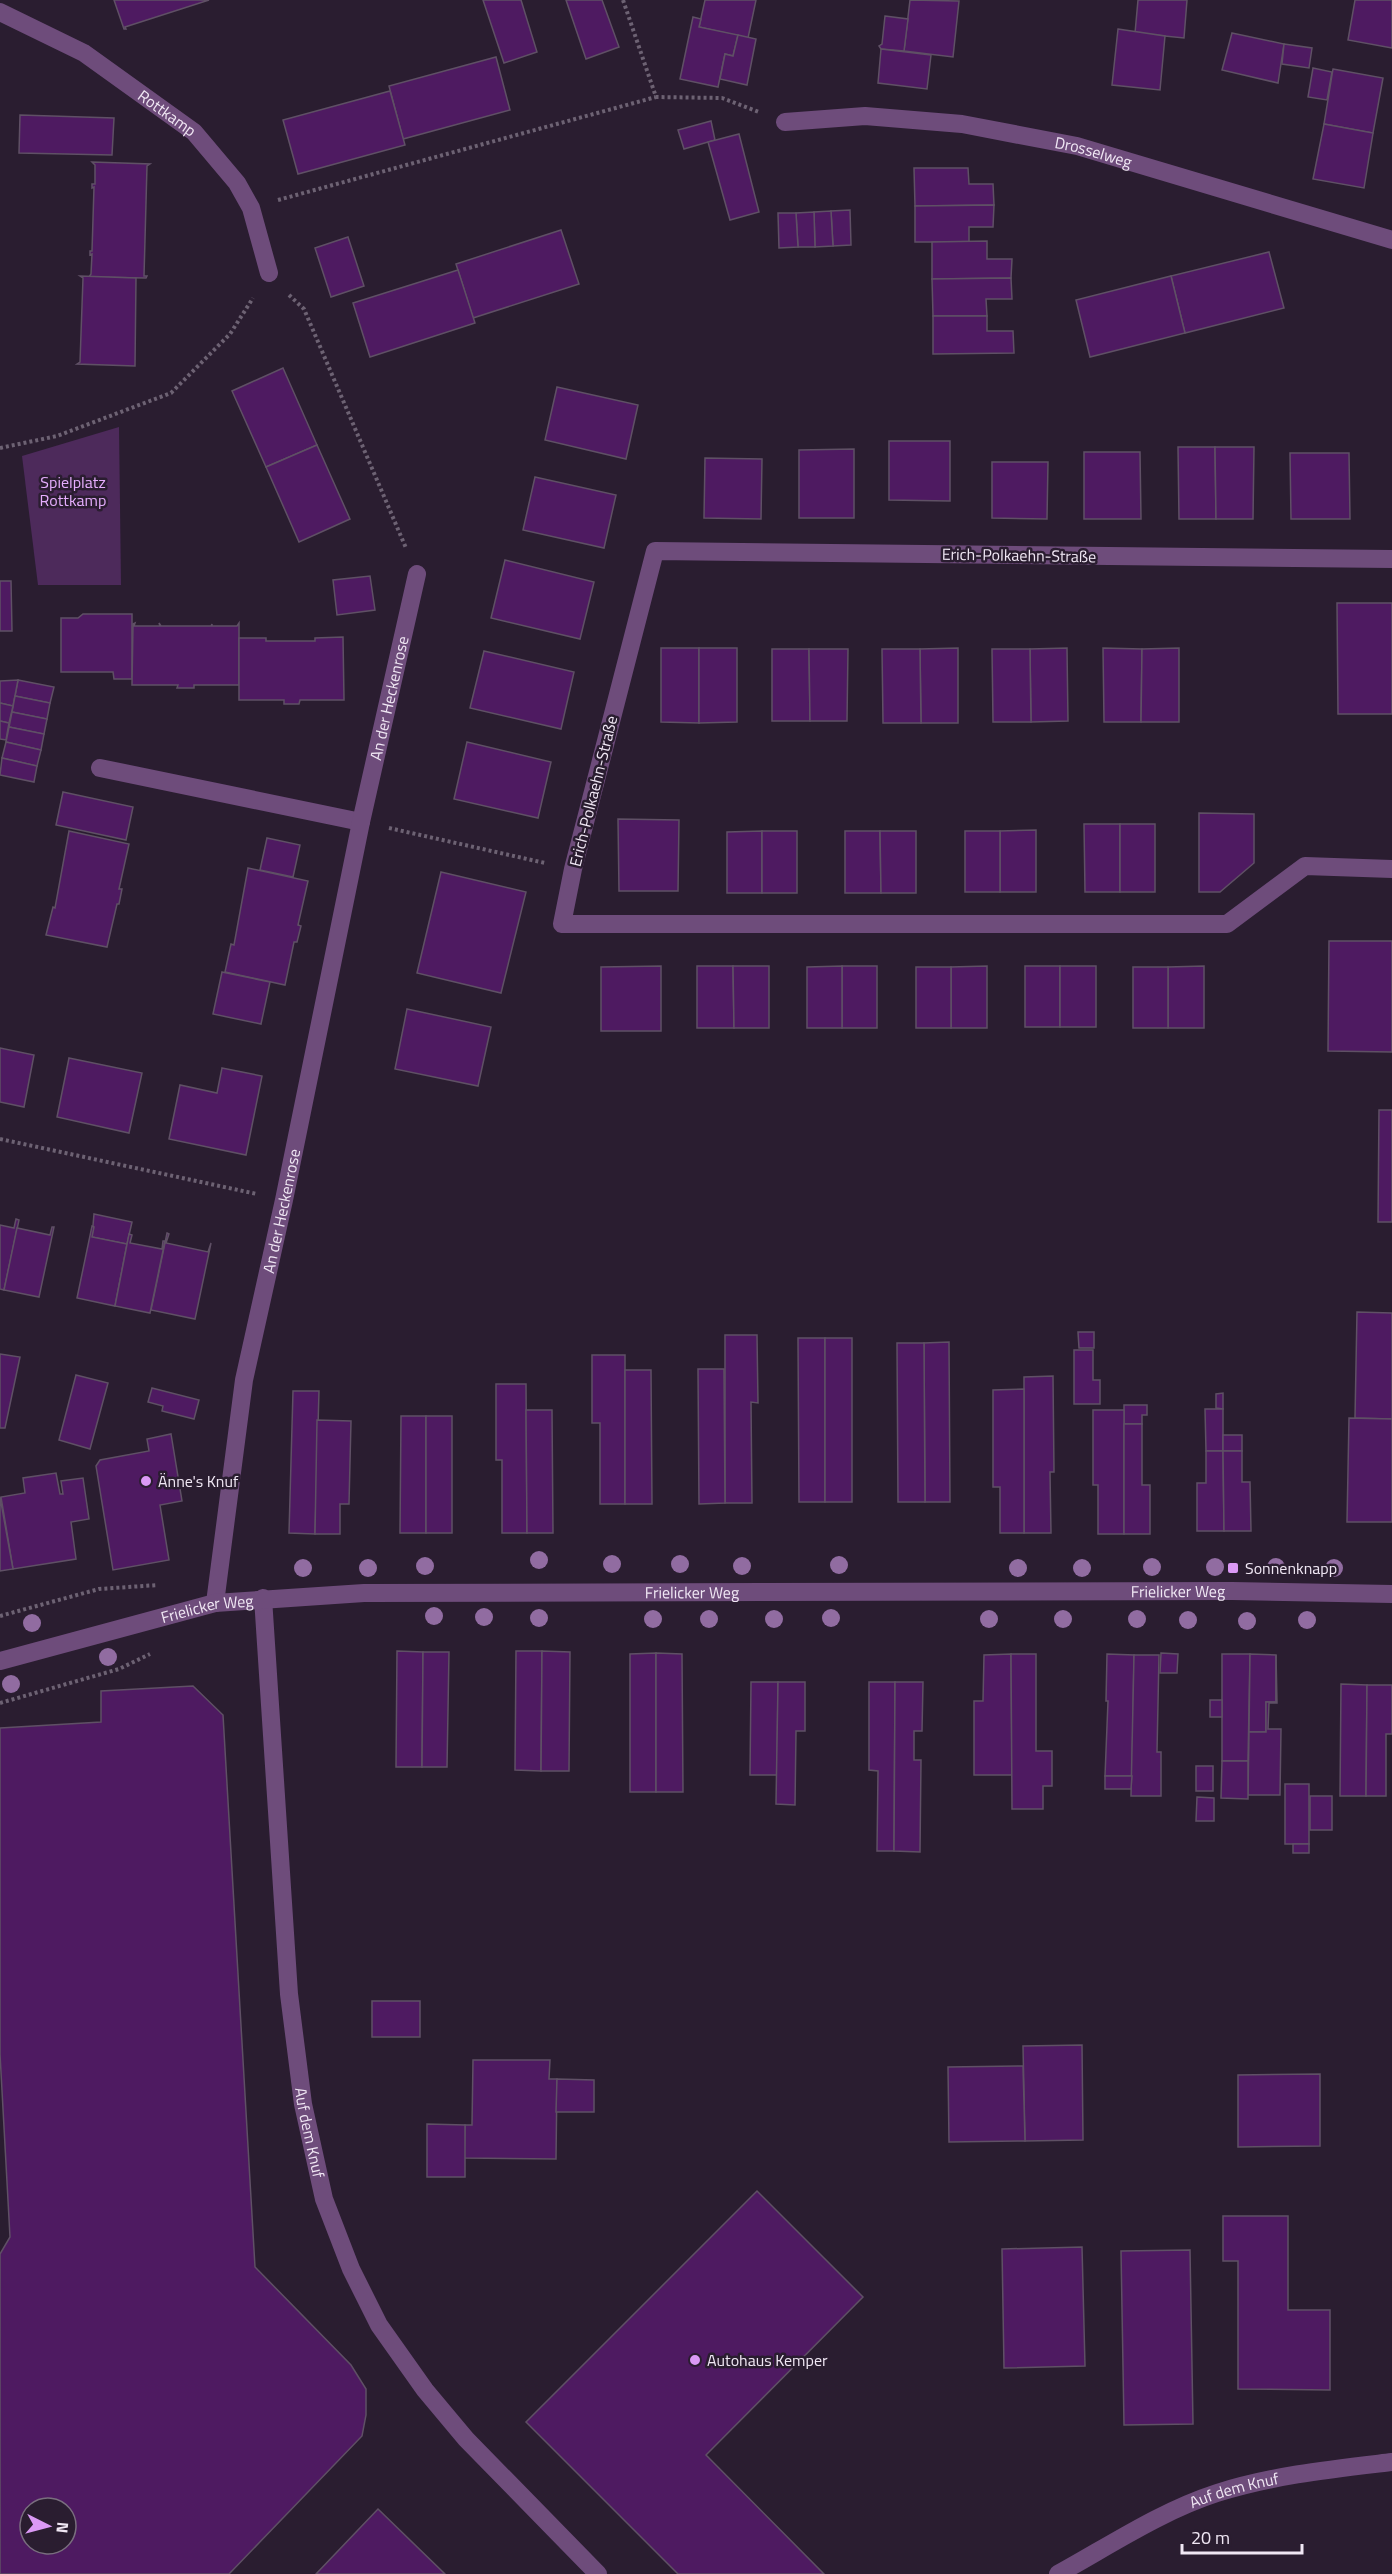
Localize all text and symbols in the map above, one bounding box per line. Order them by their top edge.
street label: Rottkamp [133,84,201,142]
street label: Drosselweg [1053,130,1135,174]
park label: Spielplatz Rottkamp [40,470,106,512]
street label: Erich-Polkaehn-Straße [942,542,1096,568]
street label: An der Heckenrose [363,634,415,763]
street label: Erich-Polkaehn-Straße [563,713,623,869]
street label: An der Heckenrose [256,1147,306,1275]
place label: Änne's Knuf [158,1469,239,1493]
marker: Änne's Knuf [139,1474,153,1488]
place label: Sonnenknapp [1245,1556,1337,1580]
marker: Sonnenknapp [1226,1561,1240,1575]
street label: Frielicker Weg [1131,1579,1225,1603]
street label: Frielicker Weg [645,1580,739,1604]
street label: Frielicker Weg [158,1588,254,1629]
street label: Auf dem Knuf [289,2086,331,2181]
place label: Autohaus Kemper [707,2348,828,2372]
marker: Autohaus Kemper [688,2353,702,2367]
street label: Auf dem Knuf [1186,2466,1281,2514]
north arrow [18,2496,78,2556]
scale bar [1182,2517,1302,2555]
text: N [50,2521,75,2534]
text: 20 m [1191,2524,1230,2551]

